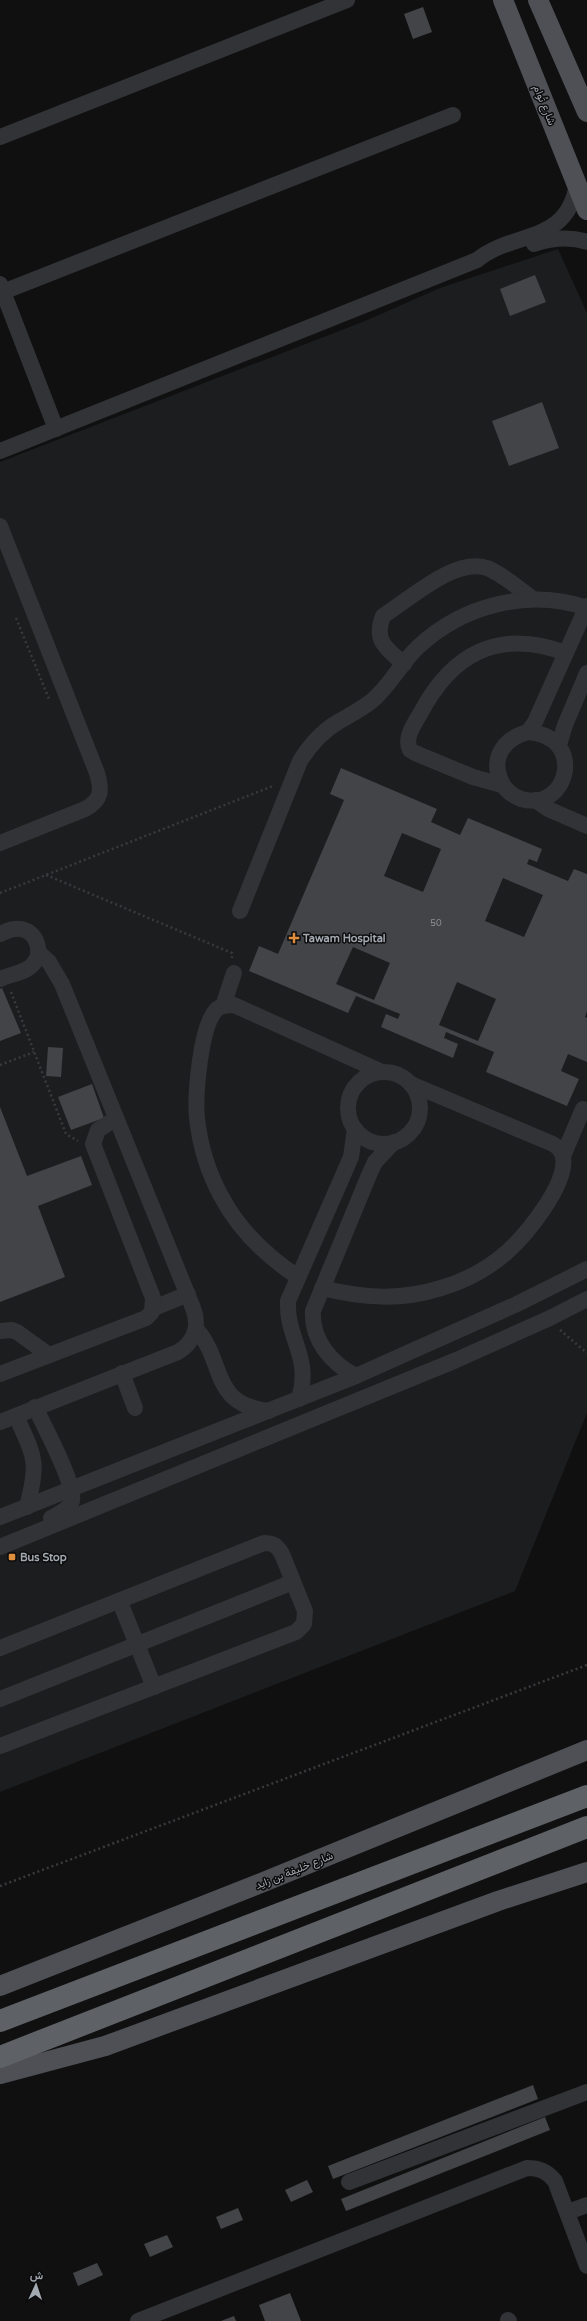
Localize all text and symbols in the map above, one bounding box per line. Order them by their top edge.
street label: شارع تُوام [530,83,559,128]
house number: 50 [430,918,442,929]
marker: Tawam Hospital [288,932,300,944]
place label: Tawam Hospital [302,932,386,946]
place label: Bus Stop [20,1551,67,1565]
marker: Bus Stop [7,1552,17,1562]
street label: شارع خليفة بن زايد [253,1849,336,1893]
north arrow [16,2265,56,2305]
text: ش [30,2269,43,2282]

